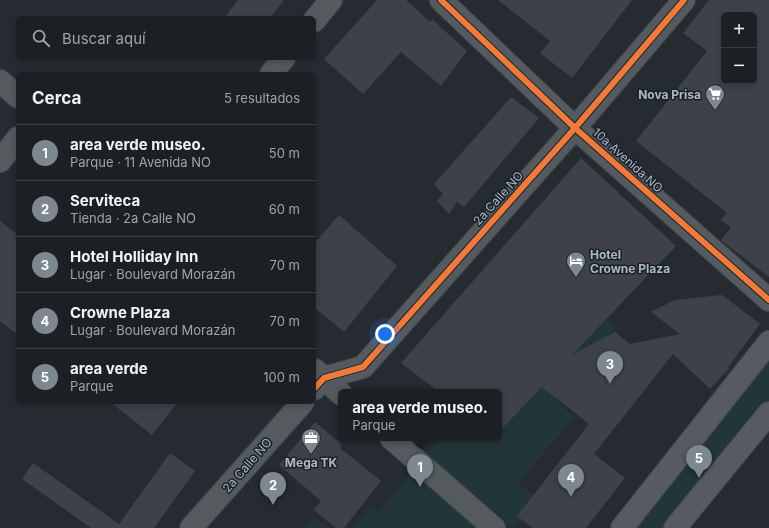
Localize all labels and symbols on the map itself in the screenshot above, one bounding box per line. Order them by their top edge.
supermarket icon: Nova Prisa [704,83,726,111]
place label: Nova Prisa [638,87,701,102]
street label: 10a Avenida NO [590,125,666,195]
street label: 2a Calle NO [470,168,526,228]
place label: Hotel Crowne Plaza [590,247,670,276]
hotel icon: Hotel Crowne Plaza [565,250,587,278]
your location [375,324,395,344]
pin: 3 [597,351,623,384]
office icon: Mega TK [300,427,322,455]
street label: 2a Calle NO [219,435,275,495]
pin: 5 [686,445,712,478]
pin: 1 [407,454,433,487]
place label: Mega TK [285,455,338,470]
pin: 4 [558,464,584,497]
pin: 2 [260,472,286,505]

